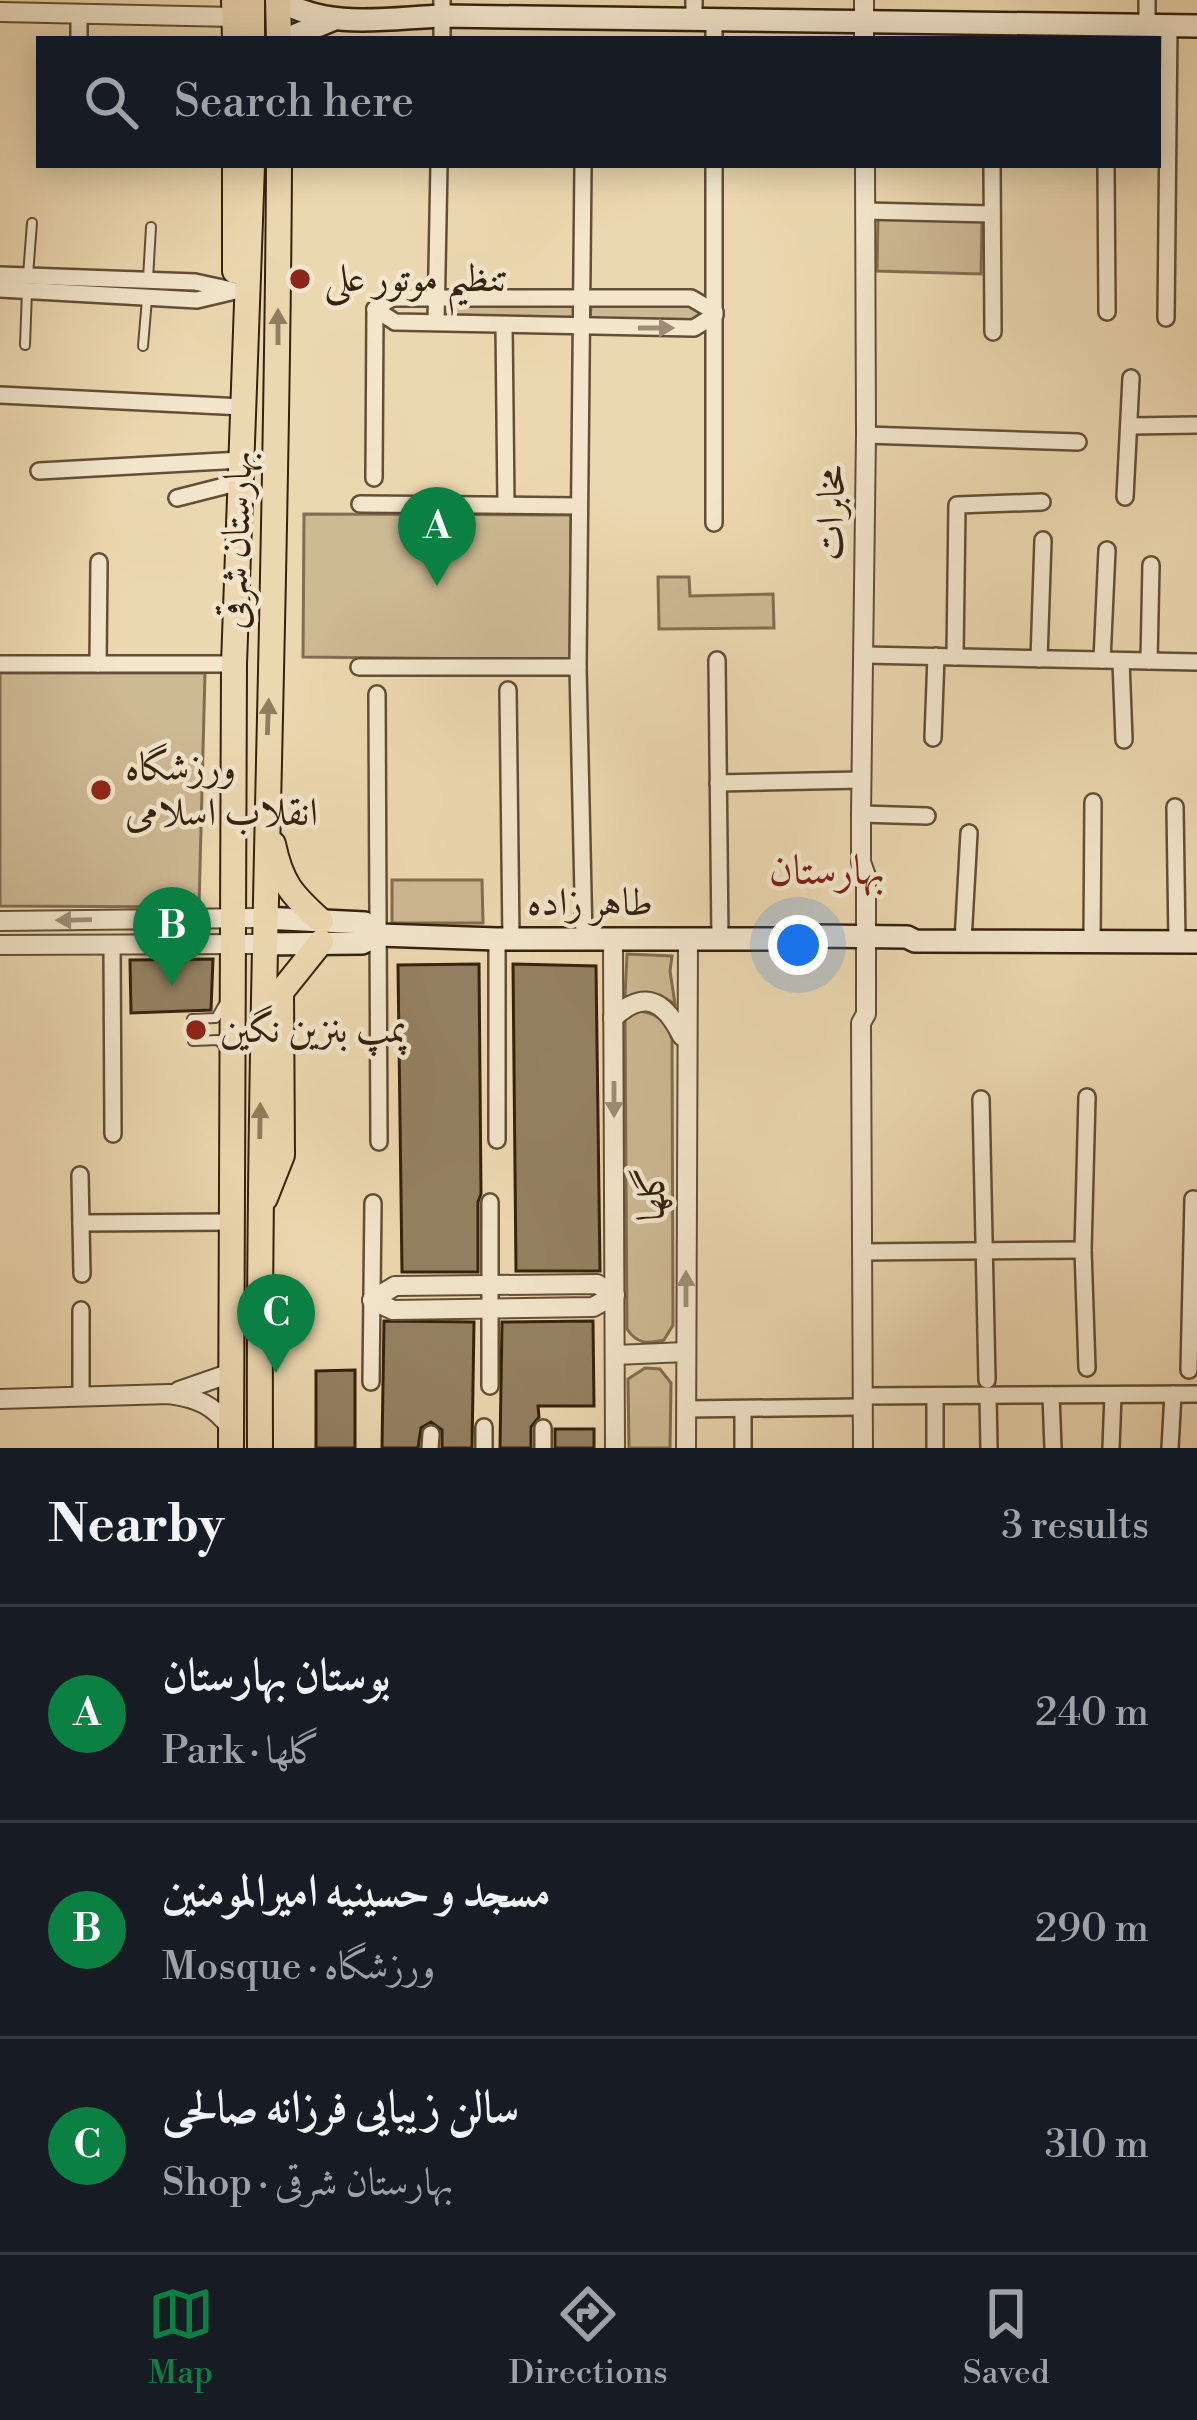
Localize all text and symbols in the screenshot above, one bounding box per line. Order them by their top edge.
search box [36,36,1161,168]
icon: search [78,69,144,135]
text: Search here [174,74,414,131]
place label: تنظیم موتور علی [324,255,509,316]
marker: تنظیم موتور علی [287,266,313,292]
one-way arrow [268,307,288,345]
one-way arrow [638,318,676,338]
street label: بهارستان شرقی [209,450,265,630]
street label: مخابرات [807,464,857,561]
pin: A [398,487,476,586]
one-way arrow [259,697,278,735]
place label: ورزشگاه انقلاب اسلامی [125,742,318,838]
marker: ورزشگاه انقلاب اسلامی [88,777,114,803]
district label: بهارستان [769,845,885,898]
street label: طاهر زاده [527,879,653,928]
pin: B [133,887,211,986]
one-way arrow [54,911,92,930]
your location [768,915,828,975]
place label: پمپ بنزین نگین [220,1004,408,1057]
marker: پمپ بنزین نگین [183,1017,209,1043]
one-way arrow [604,1081,623,1119]
one-way arrow [250,1101,270,1139]
street label: گلها [628,1167,677,1221]
one-way arrow [676,1269,696,1307]
pin: C [237,1274,315,1373]
text: Nearby [48,1494,224,1558]
text: 3 results [1001,1502,1149,1551]
text: بوستان بهارستان [162,1648,391,1705]
text: A [73,1689,101,1738]
text: 240 m [1035,1689,1149,1738]
text: Park · گلها [162,1727,320,1776]
text: مسجد و حسینیه امیرالمومنین [162,1864,551,1921]
text: B [72,1905,102,1954]
text: 290 m [1035,1905,1149,1954]
text: Mosque · ورزشگاه [162,1943,435,1992]
text: سالن زیبایی فرزانه صالحی [162,2080,519,2137]
text: C [73,2121,101,2170]
text: 310 m [1045,2121,1149,2170]
text: Shop · بهارستان شرقی [162,2159,454,2208]
tab: Map [148,2281,214,2394]
tab: Directions [509,2281,668,2394]
tab: Saved [963,2281,1049,2394]

